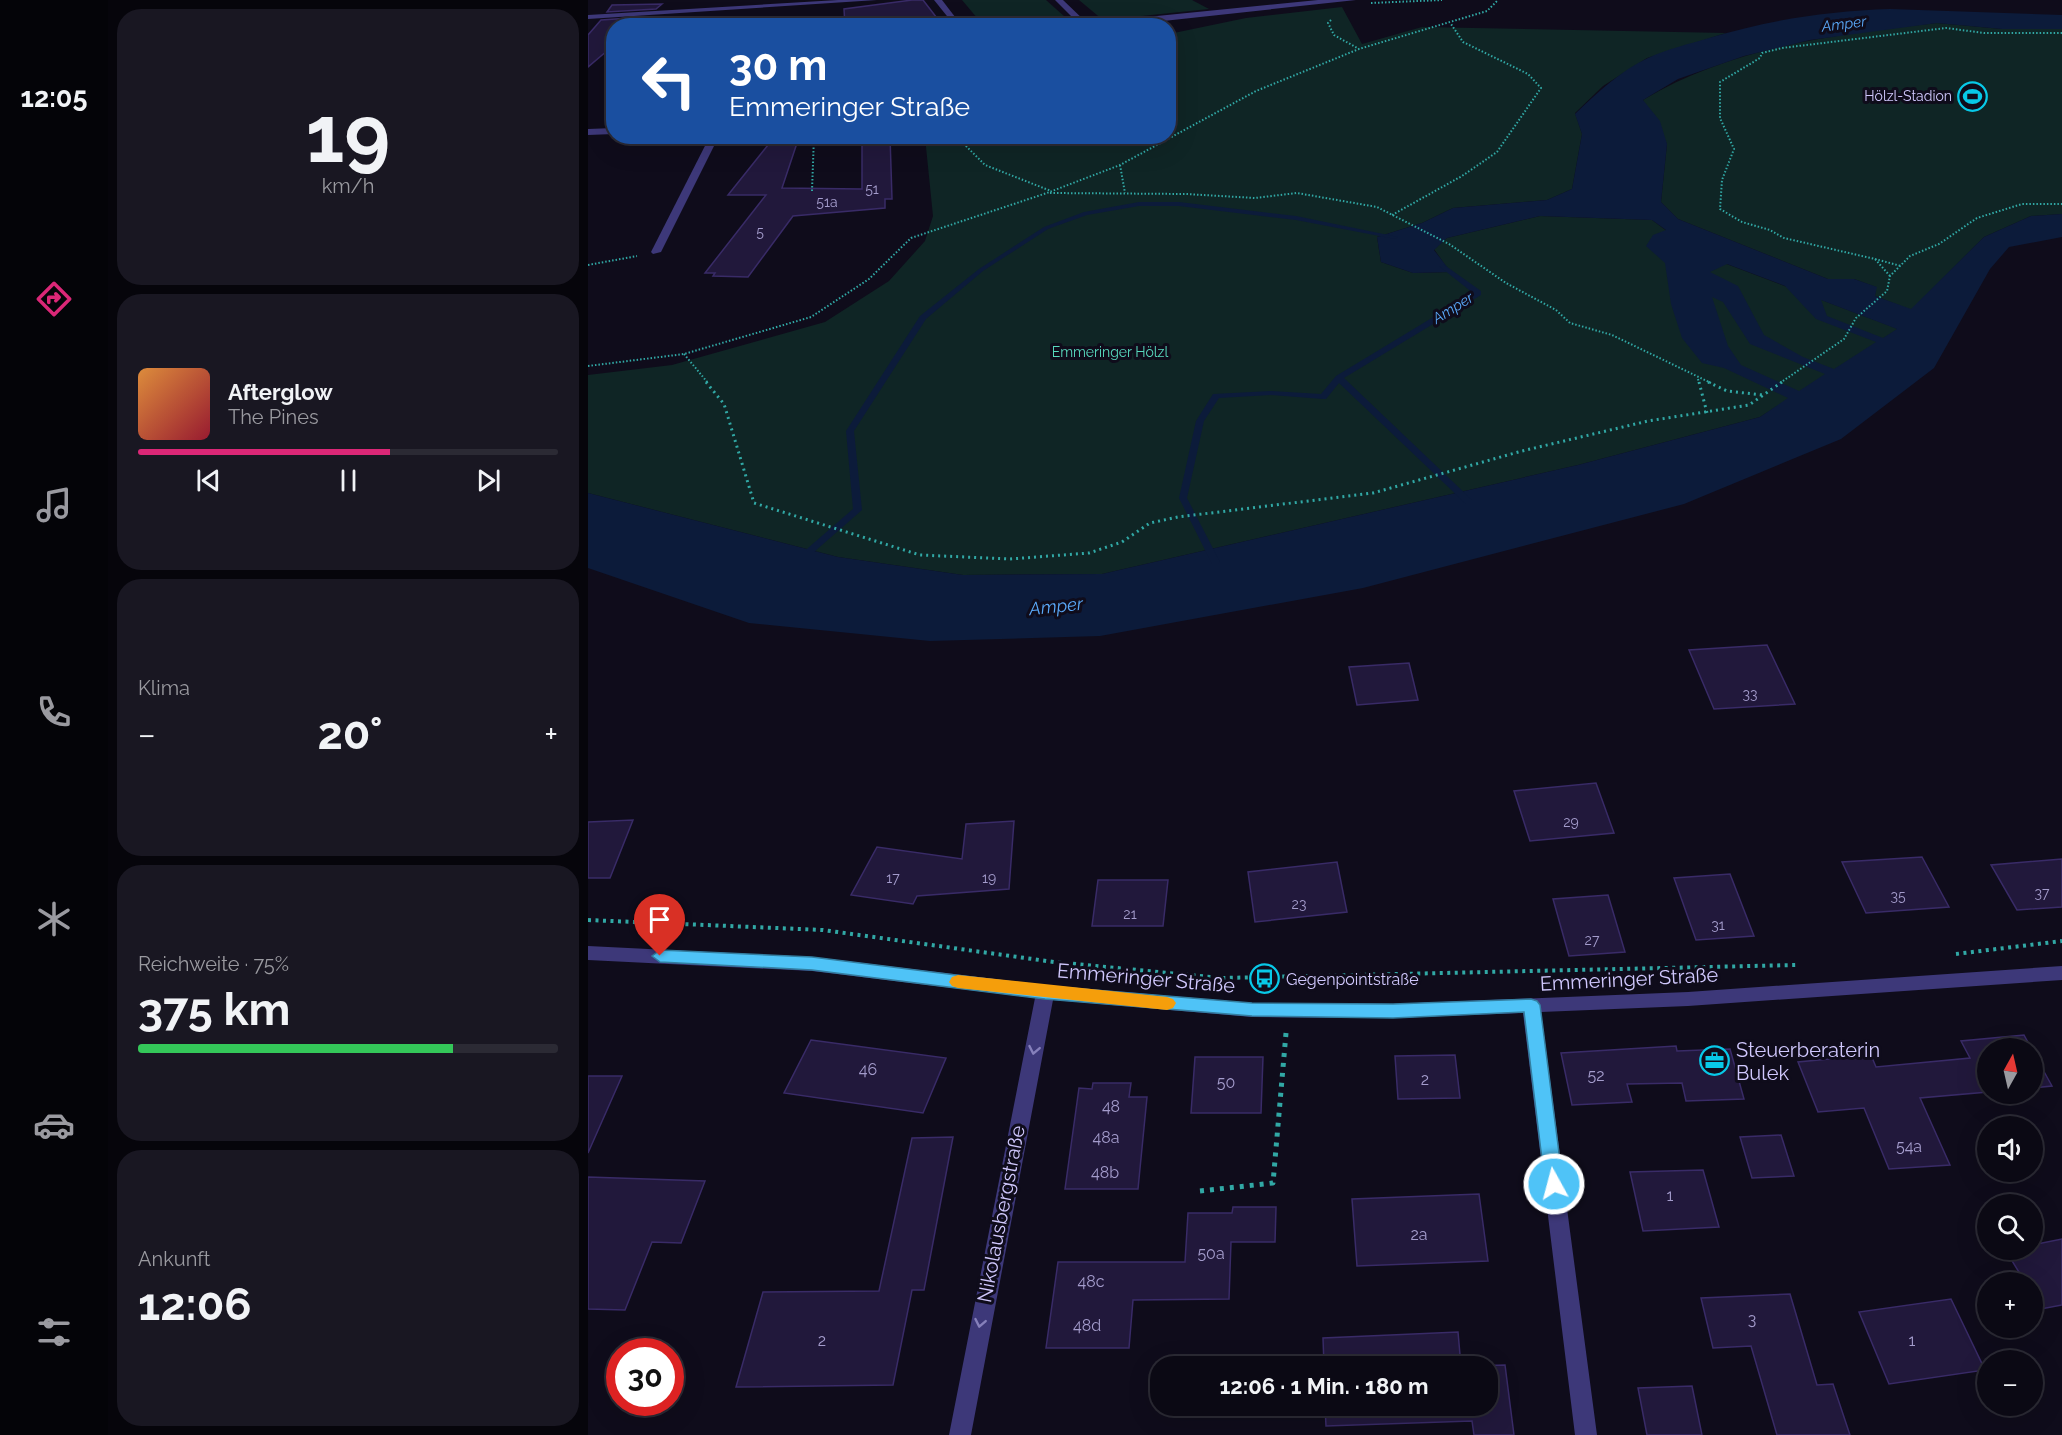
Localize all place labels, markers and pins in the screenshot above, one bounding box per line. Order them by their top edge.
sports icon: Hölzl-Stadion [1957,80,1989,112]
place label: Hölzl-Stadion [1864,88,1952,104]
pin [634,894,685,956]
bus stop icon: Gegenpointstraße [1249,963,1281,995]
place label: Gegenpointstraße [1286,970,1419,989]
place label: Steuerberaterin Bulek [1736,1038,1880,1085]
office icon: Steuerberaterin Bulek [1699,1045,1731,1077]

